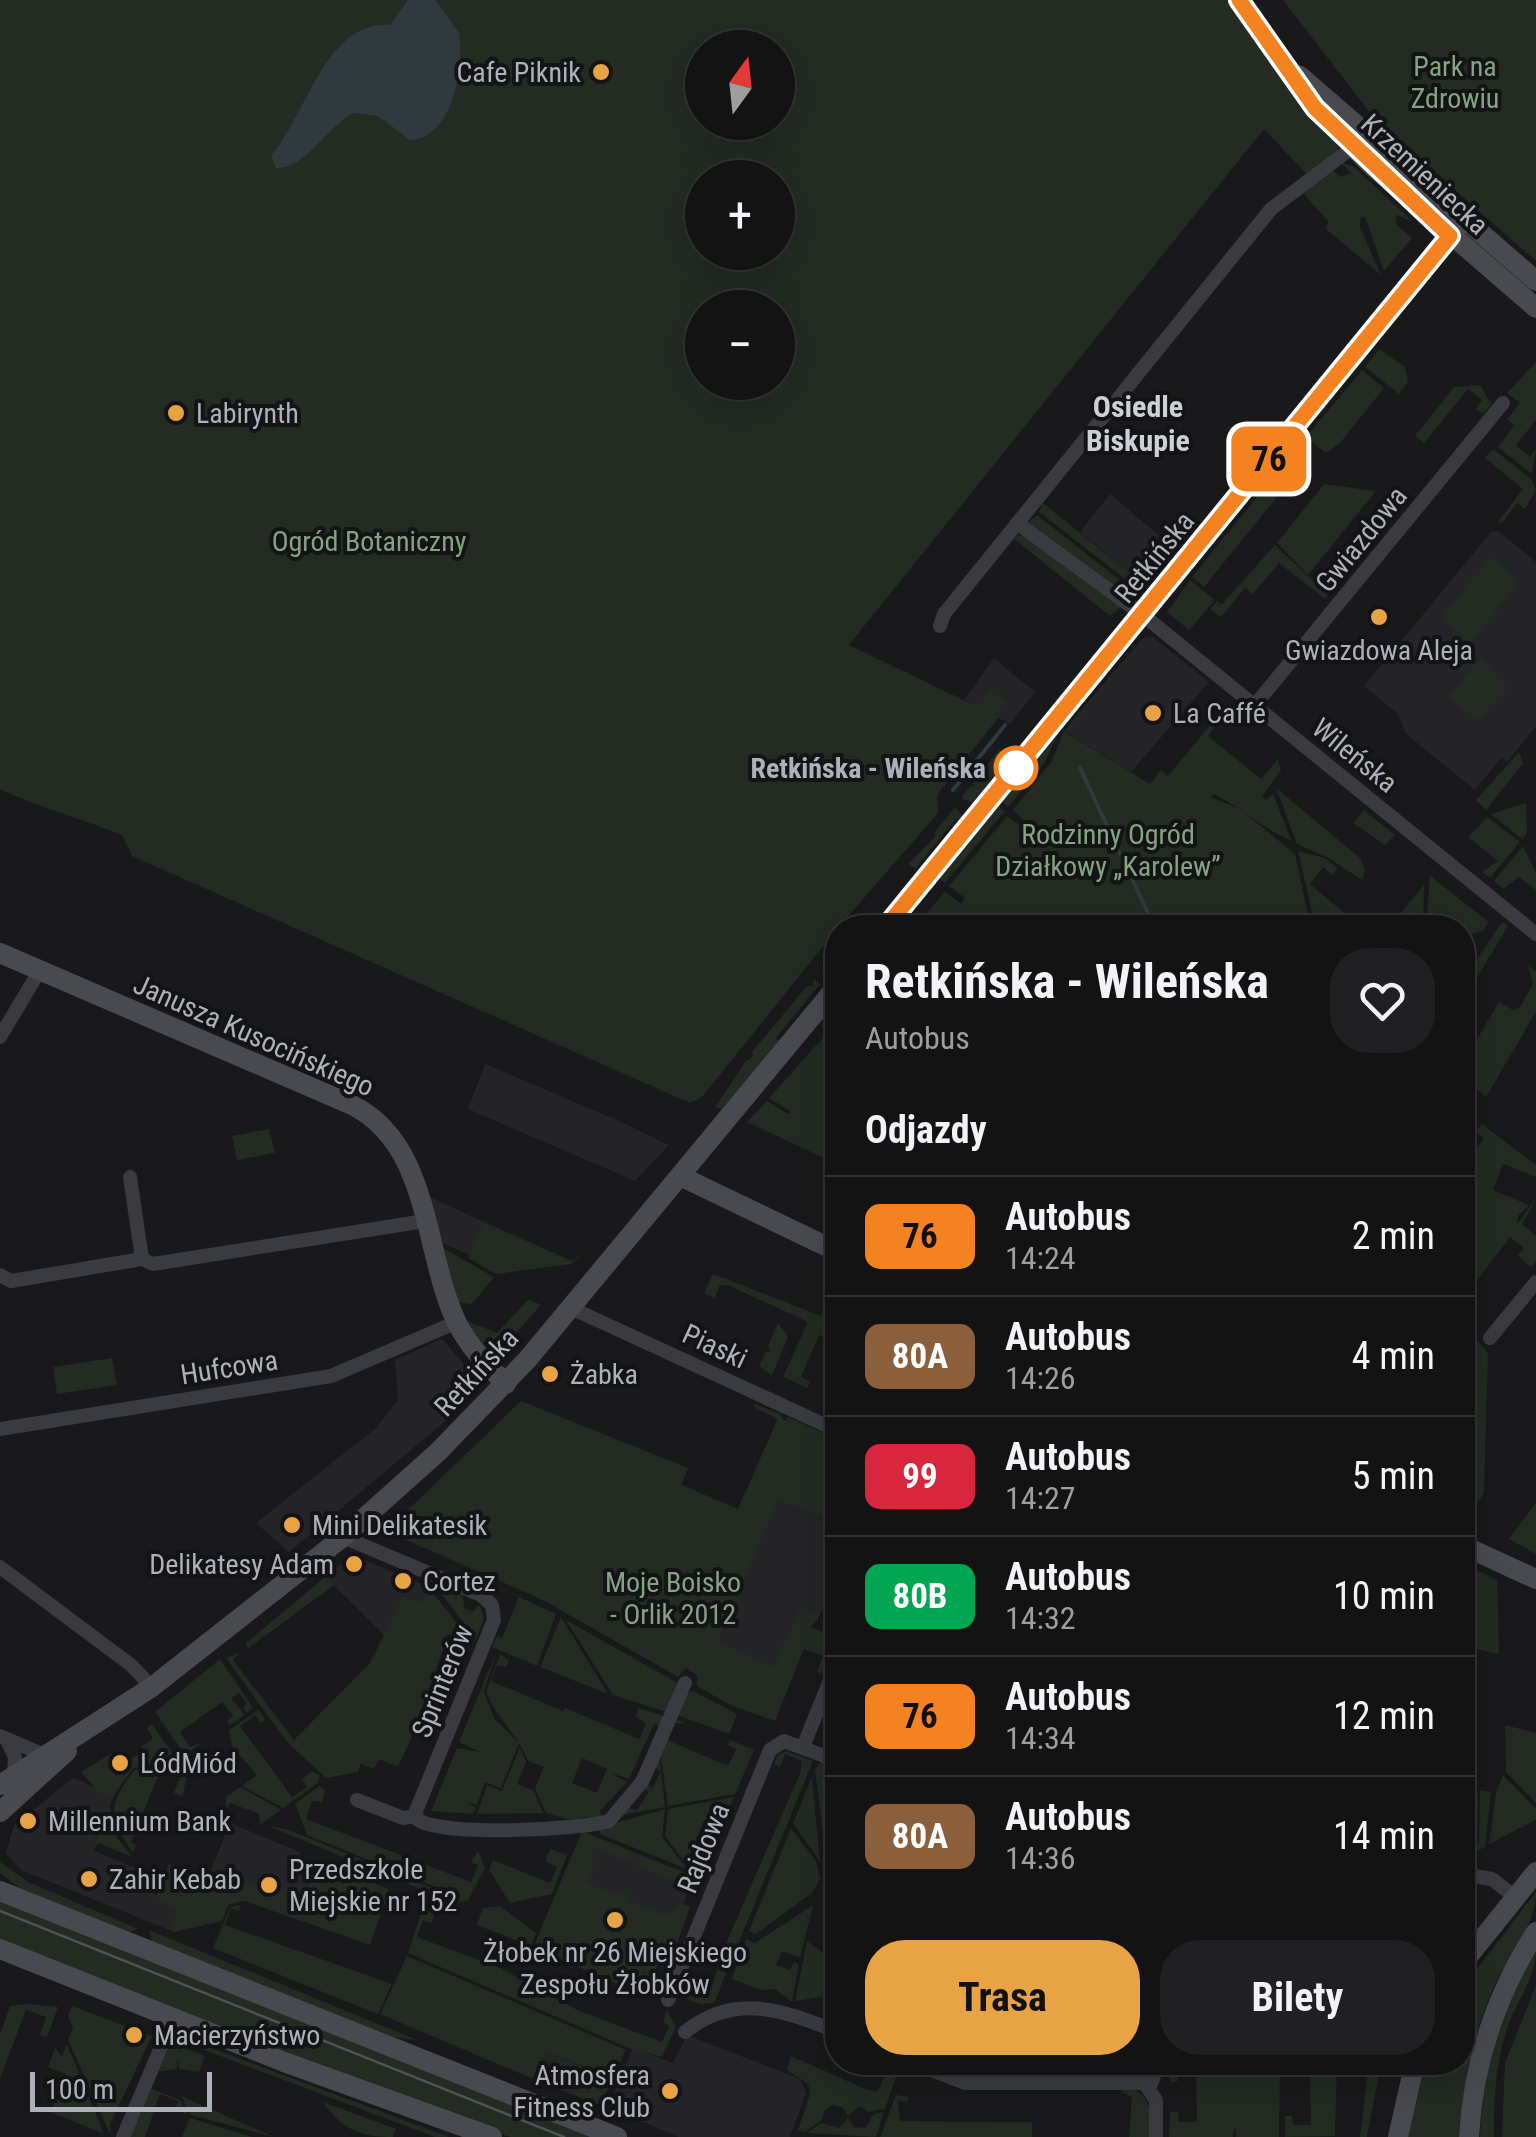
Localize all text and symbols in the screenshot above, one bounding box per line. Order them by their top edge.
north arrow [685,30,795,140]
map controls [685,30,795,400]
park label: Park na Zdrowiu [1411,50,1499,115]
place label: Cafe Piknik [456,56,581,89]
marker: Cafe Piknik [590,61,612,83]
street label: Krzemieniecka [1354,107,1495,242]
button: + [685,160,795,270]
button: − [685,290,795,400]
district label: Osiedle Biskupie [1086,389,1190,458]
place label: Labirynth [196,397,299,430]
marker: Labirynth [165,402,187,424]
line badge: 76 [1224,426,1314,492]
text: 76 [1251,439,1287,480]
street label: Gwiazdowa [1309,480,1414,599]
street label: Retkińska [1108,505,1201,610]
park label: Ogród Botaniczny [272,525,467,558]
marker: Gwiazdowa Aleja [1368,606,1390,628]
place label: Gwiazdowa Aleja [1285,634,1473,667]
place label: La Caffé [1173,697,1266,730]
marker: La Caffé [1142,702,1164,724]
street label: Wileńska [1306,711,1404,800]
marker: Retkińska - Wileńska [995,747,1037,789]
place label: Retkińska - Wileńska [750,752,986,785]
park label: Rodzinny Ogród Działkowy „Karolew” [995,818,1221,883]
button: heart [1330,948,1435,1053]
text: Retkińska - Wileńska [865,953,1269,1010]
street label: Janusza Kusocińskiego [128,968,379,1103]
text: Autobus [865,1019,970,1057]
text: Odjazdy [865,1108,987,1152]
text: Autobus [1005,1195,1131,1239]
text: 2 min [1352,1214,1435,1258]
text: 76 [902,1216,938,1257]
text: 14:24 [1005,1239,1076,1277]
text: Autobus [1005,1315,1131,1359]
street label: Piaski [677,1317,752,1376]
street label: Retkińska [428,1322,525,1423]
text: 4 min [1352,1334,1435,1378]
text: 80A [892,1336,948,1377]
street label: Hufcowa [178,1344,280,1391]
place label: Żabka [570,1358,638,1391]
text: 14:26 [1005,1359,1076,1397]
marker: Żabka [539,1363,561,1385]
text: Autobus [1005,1435,1131,1479]
text: 5 min [1352,1454,1435,1498]
text: 99 [902,1456,938,1497]
text: 14:27 [1005,1479,1076,1517]
place label: Mini Delikatesik [312,1509,488,1542]
marker: Mini Delikatesik [281,1514,303,1536]
place label: Delikatesy Adam [149,1548,334,1581]
marker: Delikatesy Adam [343,1553,365,1575]
text: Autobus [1005,1555,1131,1599]
place label: Cortez [423,1565,496,1598]
park label: Moje Boisko - Orlik 2012 [605,1566,741,1631]
marker: Cortez [392,1570,414,1592]
text: 10 min [1333,1574,1435,1618]
text: 80B [892,1576,948,1617]
text: 14:32 [1005,1599,1076,1637]
street label: Sprinterów [405,1620,480,1742]
text: Autobus [1005,1675,1131,1719]
text: 12 min [1333,1694,1435,1738]
text: 76 [902,1696,938,1737]
text: 14:34 [1005,1719,1076,1757]
place label: LódMiód [140,1747,237,1780]
marker: LódMiód [109,1752,131,1774]
text: Autobus [1005,1795,1131,1839]
street label: Rajdowa [671,1798,736,1898]
place label: Millennium Bank [48,1805,231,1838]
marker: Millennium Bank [17,1810,39,1832]
text: 14 min [1333,1814,1435,1858]
text: 80A [892,1816,948,1857]
text: 14:36 [1005,1839,1076,1877]
place label: Przedszkole Miejskie nr 152 [289,1853,457,1918]
place label: Zahir Kebab [109,1863,241,1896]
marker: Zahir Kebab [78,1868,100,1890]
marker: Przedszkole Miejskie nr 152 [258,1874,280,1896]
marker: Żłobek nr 26 Miejskiego Zespołu Żłobków [604,1909,626,1931]
place label: Żłobek nr 26 Miejskiego Zespołu Żłobków [483,1936,747,2001]
button: Trasa [865,1940,1140,2055]
button: Bilety [1160,1940,1435,2055]
place label: Macierzyństwo [154,2019,320,2052]
marker: Macierzyństwo [123,2024,145,2046]
place label: Atmosfera Fitness Club [514,2059,650,2124]
scale bar [30,2067,212,2112]
text: 100 m [45,2073,114,2106]
marker: Atmosfera Fitness Club [659,2080,681,2102]

